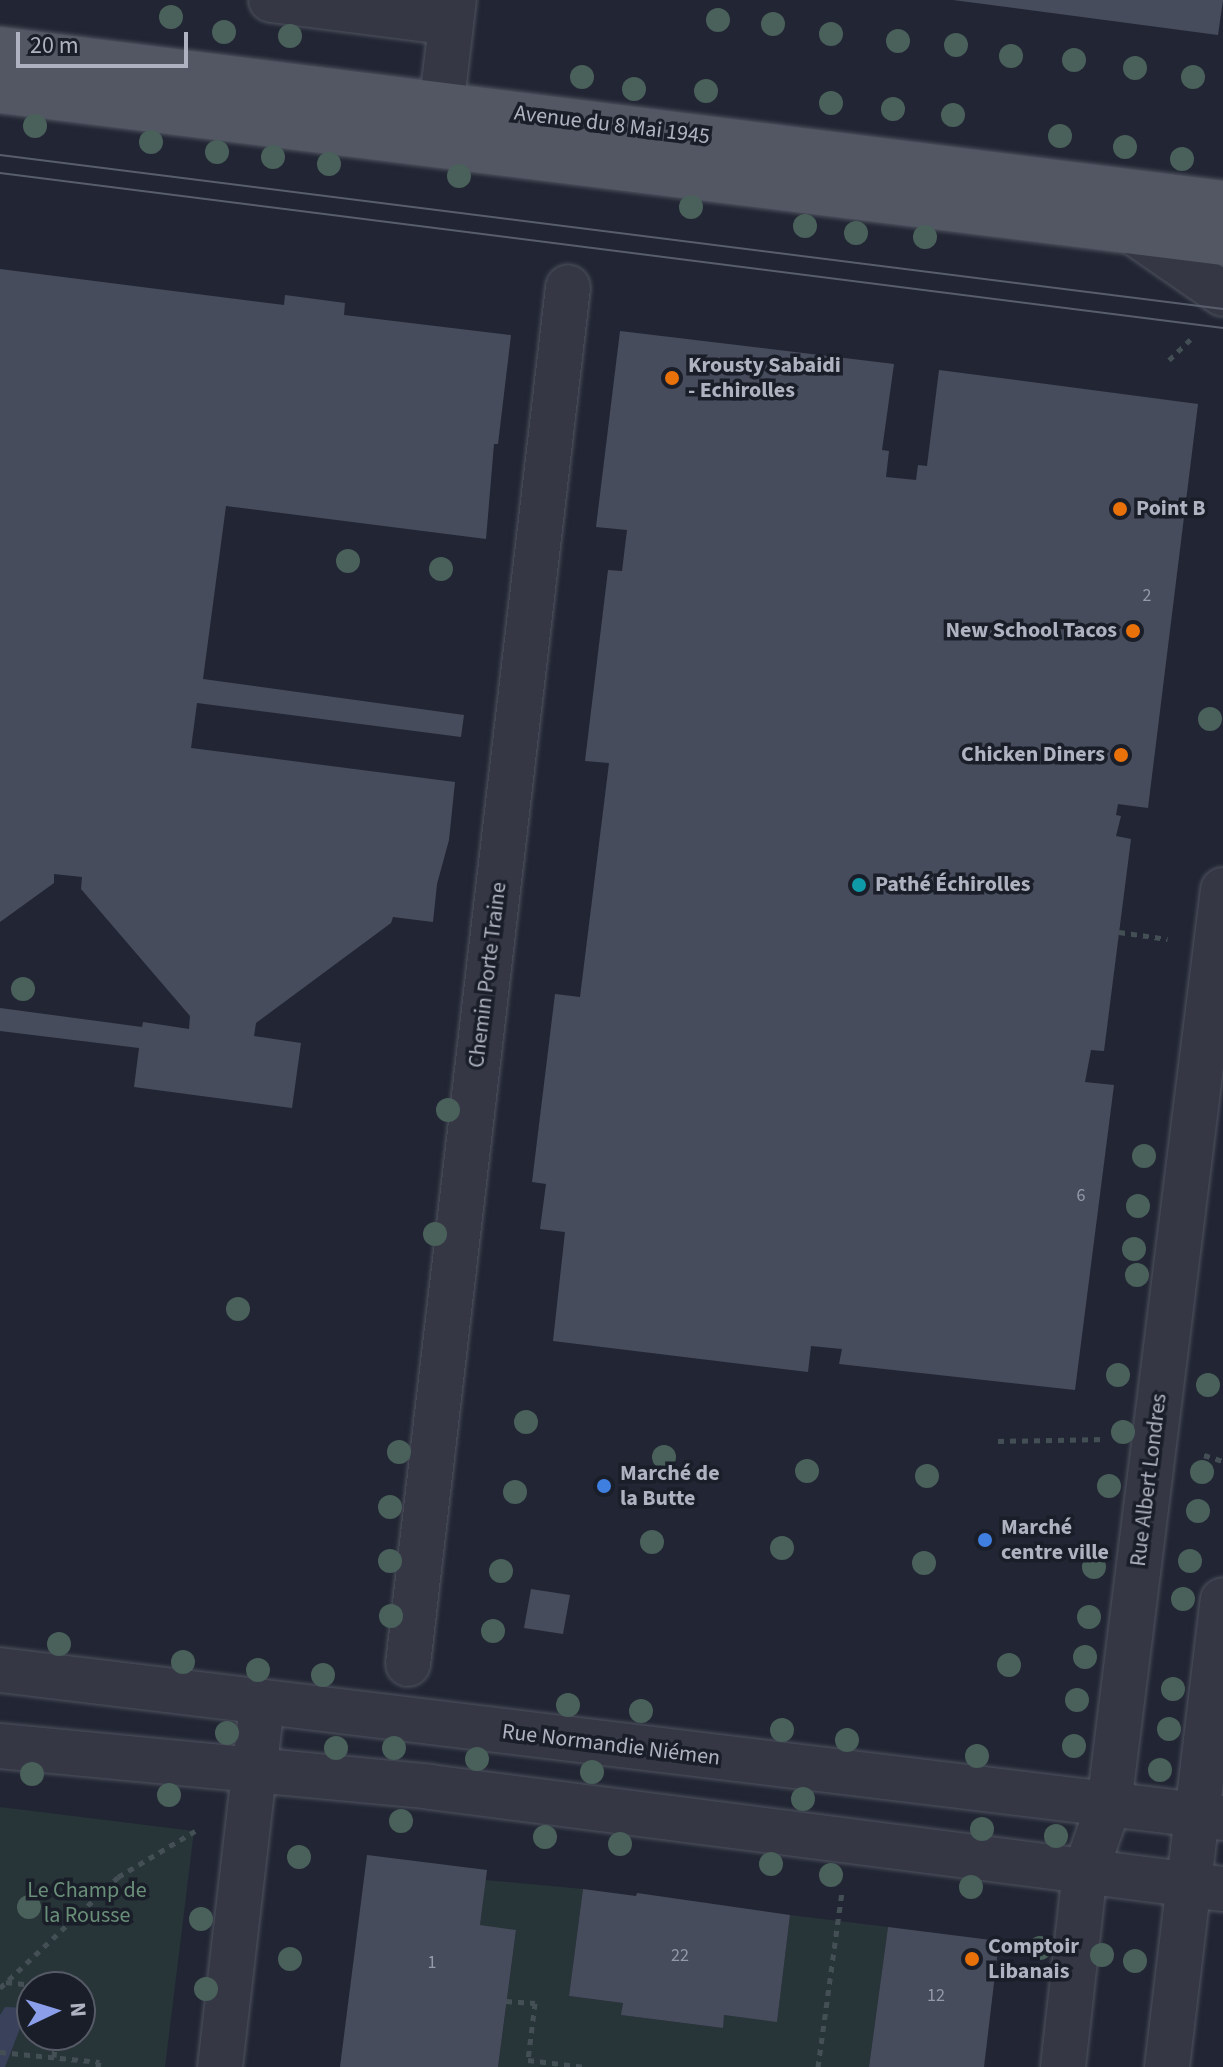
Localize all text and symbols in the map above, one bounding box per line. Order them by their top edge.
scale bar [20,16,192,66]
text: 20 m [30,28,79,63]
street label: Avenue du 8 Mai 1945 [513,100,711,150]
place label: Krousty Sabaidi - Echirolles [688,352,841,404]
marker: Krousty Sabaidi - Echirolles [663,369,681,387]
place label: Point B [1136,496,1206,522]
marker: Point B [1111,500,1129,518]
house number: 2 [1143,585,1151,607]
place label: New School Tacos [945,618,1117,644]
marker: New School Tacos [1124,622,1142,640]
place label: Chicken Diners [961,742,1105,768]
marker: Chicken Diners [1112,746,1130,764]
place label: Pathé Échirolles [875,872,1031,898]
marker: Pathé Échirolles [850,876,868,894]
street label: Chemin Porte Traine [464,881,512,1069]
house number: 6 [1077,1185,1085,1207]
street label: Rue Albert Londres [1125,1392,1173,1568]
place label: Marché de la Butte [620,1460,720,1512]
marker: Marché de la Butte [595,1477,613,1495]
place label: Marché centre ville [1001,1514,1109,1566]
marker: Marché centre ville [976,1531,994,1549]
street label: Rue Normandie Niémen [500,1719,722,1771]
park label: Le Champ de la Rousse [27,1877,147,1928]
place label: Comptoir Libanais [988,1933,1079,1984]
house number: 22 [671,1945,689,1967]
marker: Comptoir Libanais [963,1950,981,1968]
house number: 1 [428,1952,436,1974]
north arrow [16,1971,96,2051]
house number: 12 [927,1985,945,2007]
text: N [61,2001,94,2018]

